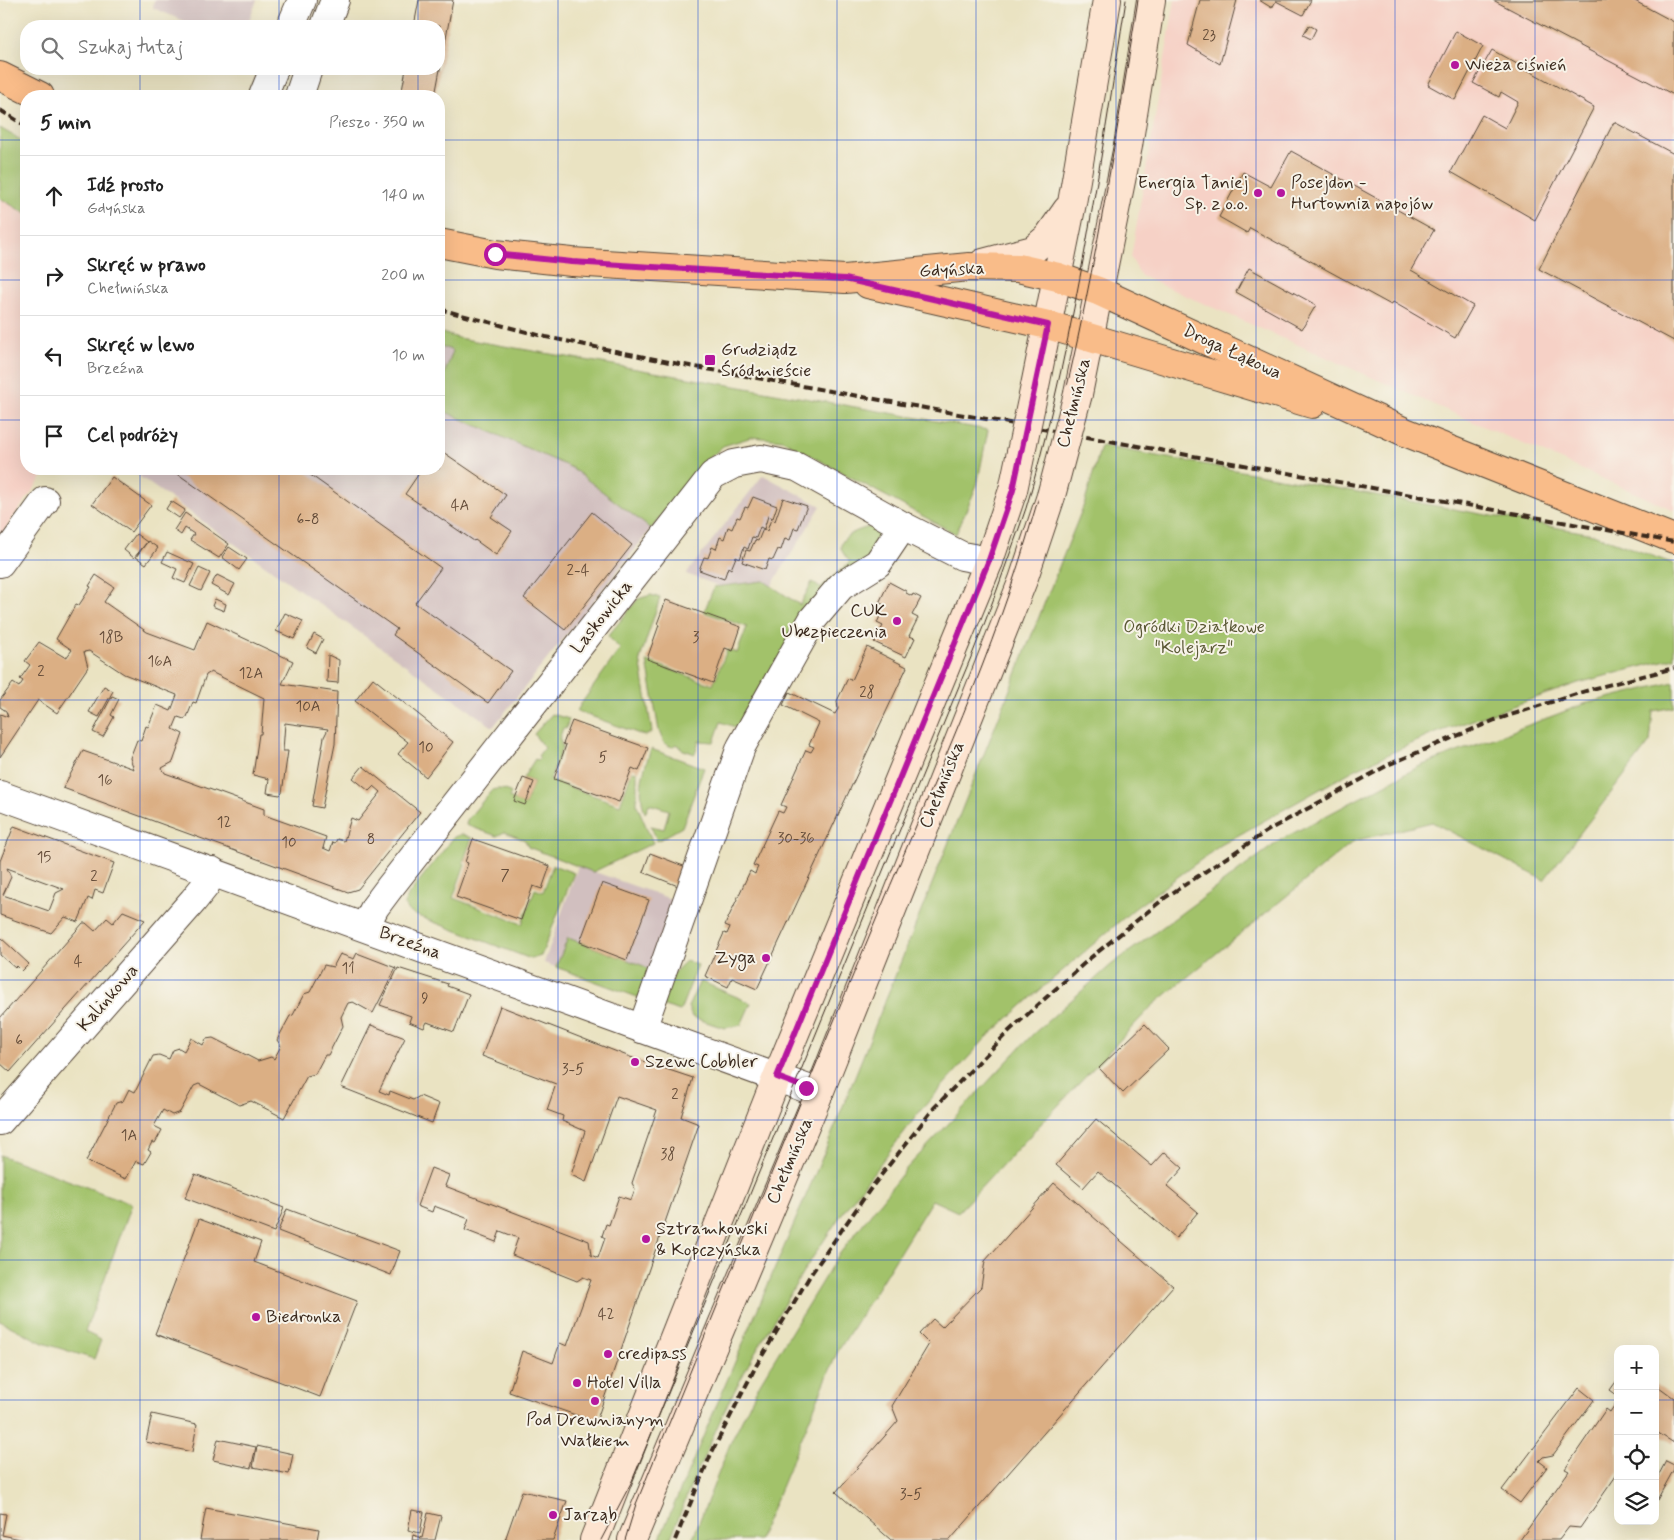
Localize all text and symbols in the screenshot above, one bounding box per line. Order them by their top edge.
search box [20,20,445,75]
house number: 23 [1202,26,1216,46]
icon: search [38,34,66,62]
text: Szukaj tutaj [78,35,183,60]
place label: Wieża ciśnień [1465,53,1566,77]
marker: Wieża ciśnień [1449,59,1461,71]
text: 5 min [40,109,92,137]
text: Pieszo · 350 m [329,112,425,133]
place label: Energia Taniej Sp. z o.o. [1138,171,1248,216]
place label: Posejdon - Hurtownia napojów [1291,171,1433,216]
text: Idź prosto [87,173,164,198]
icon: ahead [40,182,68,210]
text: 140 m [381,185,425,206]
marker: Energia Taniej Sp. z o.o. [1252,187,1264,199]
marker: Posejdon - Hurtownia napojów [1275,187,1287,199]
text: Gdyńska [87,198,145,219]
route start [484,243,507,266]
text: Skręć w prawo [87,253,206,278]
street label: Gdyńska [919,256,985,284]
icon: right [40,262,68,290]
text: 200 m [381,265,425,286]
text: Chełmińska [87,278,169,299]
street label: Droga Łąkowa [1179,319,1285,385]
text: Skręć w lewo [87,333,195,358]
place label: Grudziądz Śródmieście [721,338,811,383]
icon: left [40,342,68,370]
text: 10 m [392,345,425,366]
marker: Grudziądz Śródmieście [703,353,717,367]
street label: Chełmińska [1051,355,1097,451]
text: Brzeźna [87,358,144,379]
icon: arrive [40,422,68,450]
text: Cel podróży [87,423,178,448]
house number: 4A [451,496,469,516]
house number: 6-8 [297,510,319,530]
house number: 2-4 [567,561,590,581]
street label: Laskowicka [566,575,638,659]
place label: CUK Ubezpieczenia [781,599,887,644]
marker: CUK Ubezpieczenia [891,615,903,627]
park label: Ogródki Działkowe "Kolejarz" [1123,615,1265,660]
house number: 18B [99,628,123,648]
house number: 3 [693,628,700,648]
house number: 16A [148,652,172,672]
house number: 2 [37,662,45,682]
house number: 12A [239,664,263,684]
house number: 28 [859,683,875,703]
house number: 10A [295,697,321,717]
house number: 10 [418,738,434,758]
street label: Chełmińska [914,738,970,832]
house number: 5 [598,748,608,768]
house number: 16 [97,771,113,791]
house number: 12 [217,813,231,833]
house number: 30-36 [777,829,815,849]
house number: 8 [367,830,375,850]
house number: 10 [281,833,297,853]
house number: 15 [37,848,51,868]
house number: 7 [500,866,510,886]
house number: 2 [90,867,98,887]
street label: Brzeźna [376,921,444,965]
place label: Zyga [715,946,756,971]
house number: 4 [74,952,83,972]
marker: Zyga [760,952,772,964]
street label: Kalinkowa [72,959,144,1037]
house number: 11 [341,959,355,979]
house number: 9 [421,989,429,1009]
house number: 6 [15,1031,23,1051]
place label: Szewc Cobbler [645,1050,758,1074]
marker: Szewc Cobbler [629,1056,641,1068]
house number: 3-5 [562,1060,584,1080]
route end [795,1077,818,1100]
house number: 2 [671,1085,679,1105]
street label: Chełmińska [761,1114,819,1208]
house number: 1A [121,1126,137,1146]
house number: 38 [660,1145,676,1165]
place label: Sztramkowski & Kopczyńska [656,1217,768,1262]
marker: Sztramkowski & Kopczyńska [640,1233,652,1245]
place label: Biedronka [266,1305,341,1329]
house number: 42 [598,1305,614,1325]
marker: Biedronka [250,1311,262,1323]
place label: credipass [618,1342,687,1366]
map controls [1614,1345,1659,1525]
button: + [1614,1345,1659,1390]
marker: credipass [602,1348,614,1360]
place label: Hotel Villa [587,1371,662,1395]
marker: Hotel Villa [571,1377,583,1389]
button: − [1614,1390,1659,1435]
marker: Pod Drewnianym Wałkiem [589,1395,601,1407]
place label: Pod Drewnianym Wałkiem [526,1408,664,1453]
button: locate [1614,1435,1659,1480]
button: layers [1614,1480,1659,1525]
house number: 3-5 [900,1485,922,1505]
place label: Jarząb [563,1503,617,1527]
marker: Jarząb [547,1509,559,1521]

